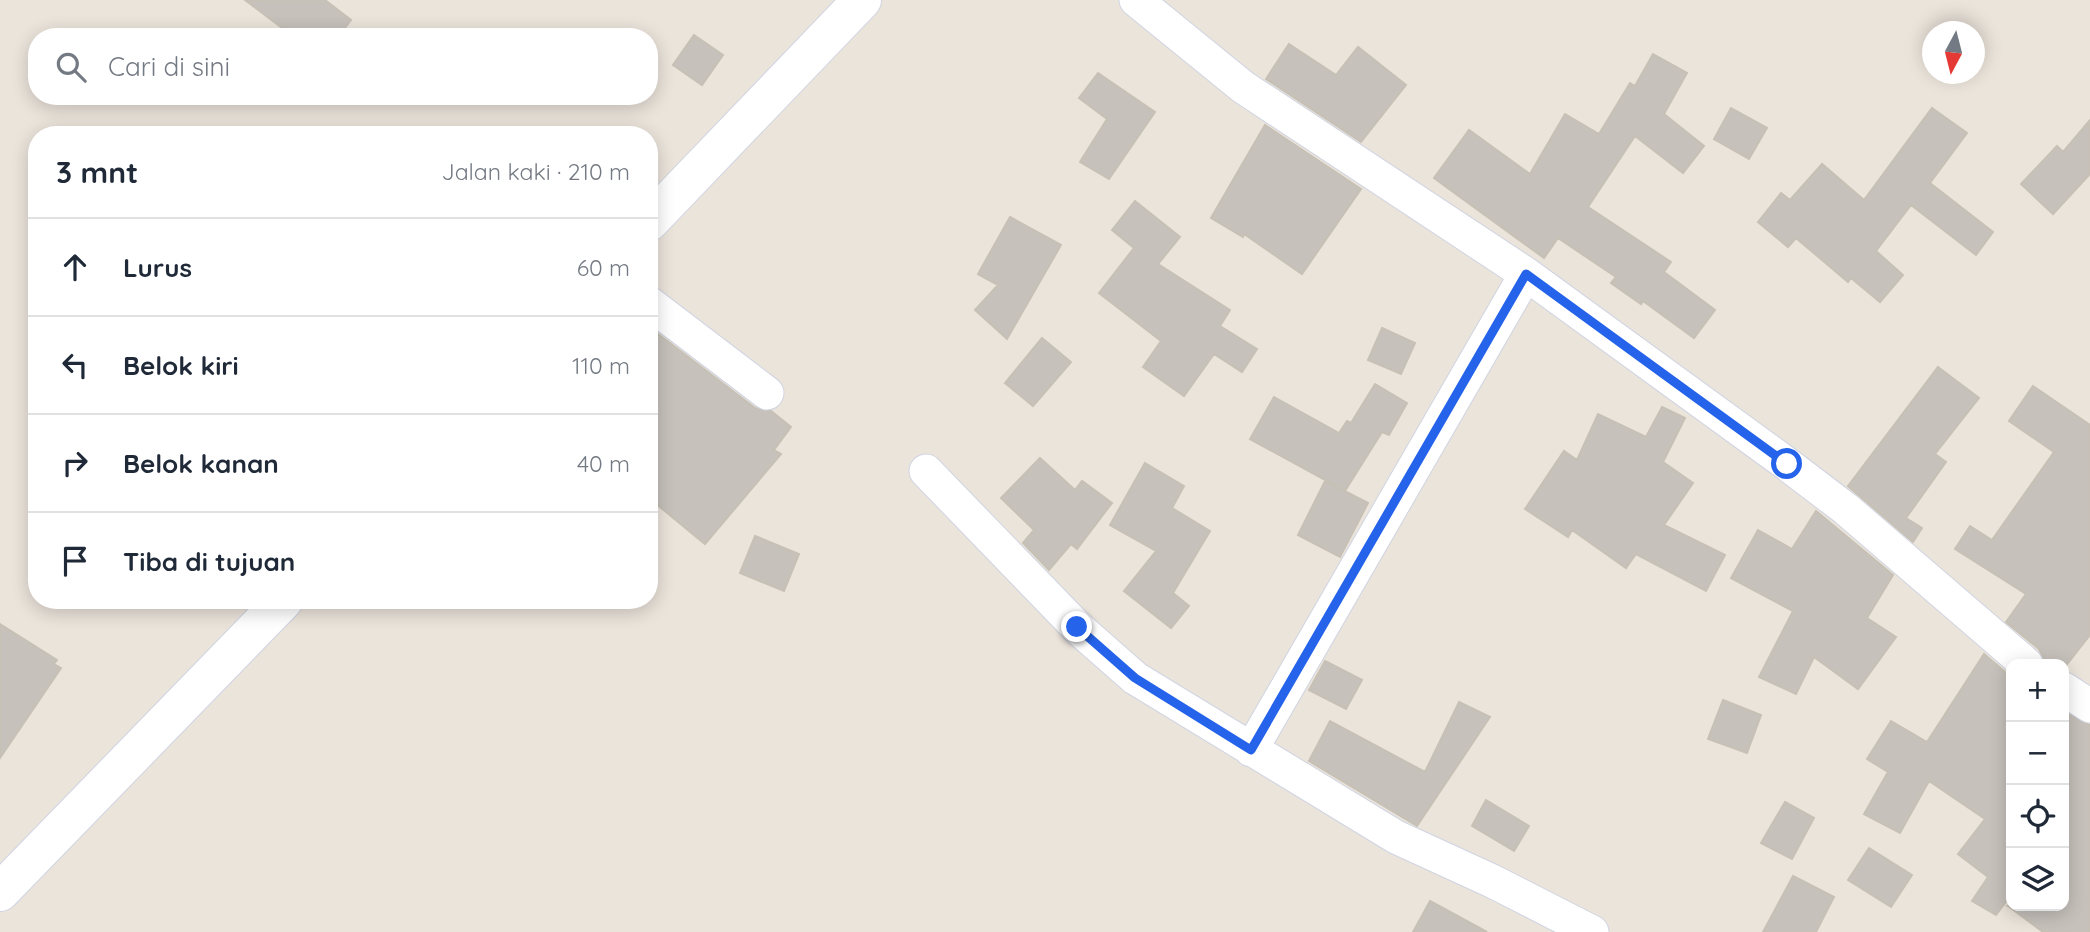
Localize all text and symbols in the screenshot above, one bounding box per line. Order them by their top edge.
north arrow [1922,21,1985,84]
search box [28,28,658,105]
icon: search [52,48,90,86]
text: Cari di sini [108,50,230,83]
text: 3 mnt [56,153,138,191]
text: Jalan kaki · 210 m [441,157,630,186]
icon: ahead [56,248,94,286]
text: Lurus [123,251,192,284]
text: 60 m [577,253,630,282]
icon: left [56,346,94,384]
text: Belok kiri [123,349,239,382]
text: 110 m [572,351,630,380]
icon: right [56,444,94,482]
text: Belok kanan [123,447,279,480]
route start [1771,448,1802,479]
text: 40 m [577,449,630,478]
icon: arrive [56,542,94,580]
text: Tiba di tujuan [123,545,295,578]
route end [1061,611,1092,642]
map controls [2006,659,2069,911]
button: + [2006,659,2069,722]
button: − [2006,722,2069,785]
button: locate [2006,785,2069,848]
button: layers [2006,848,2069,911]

